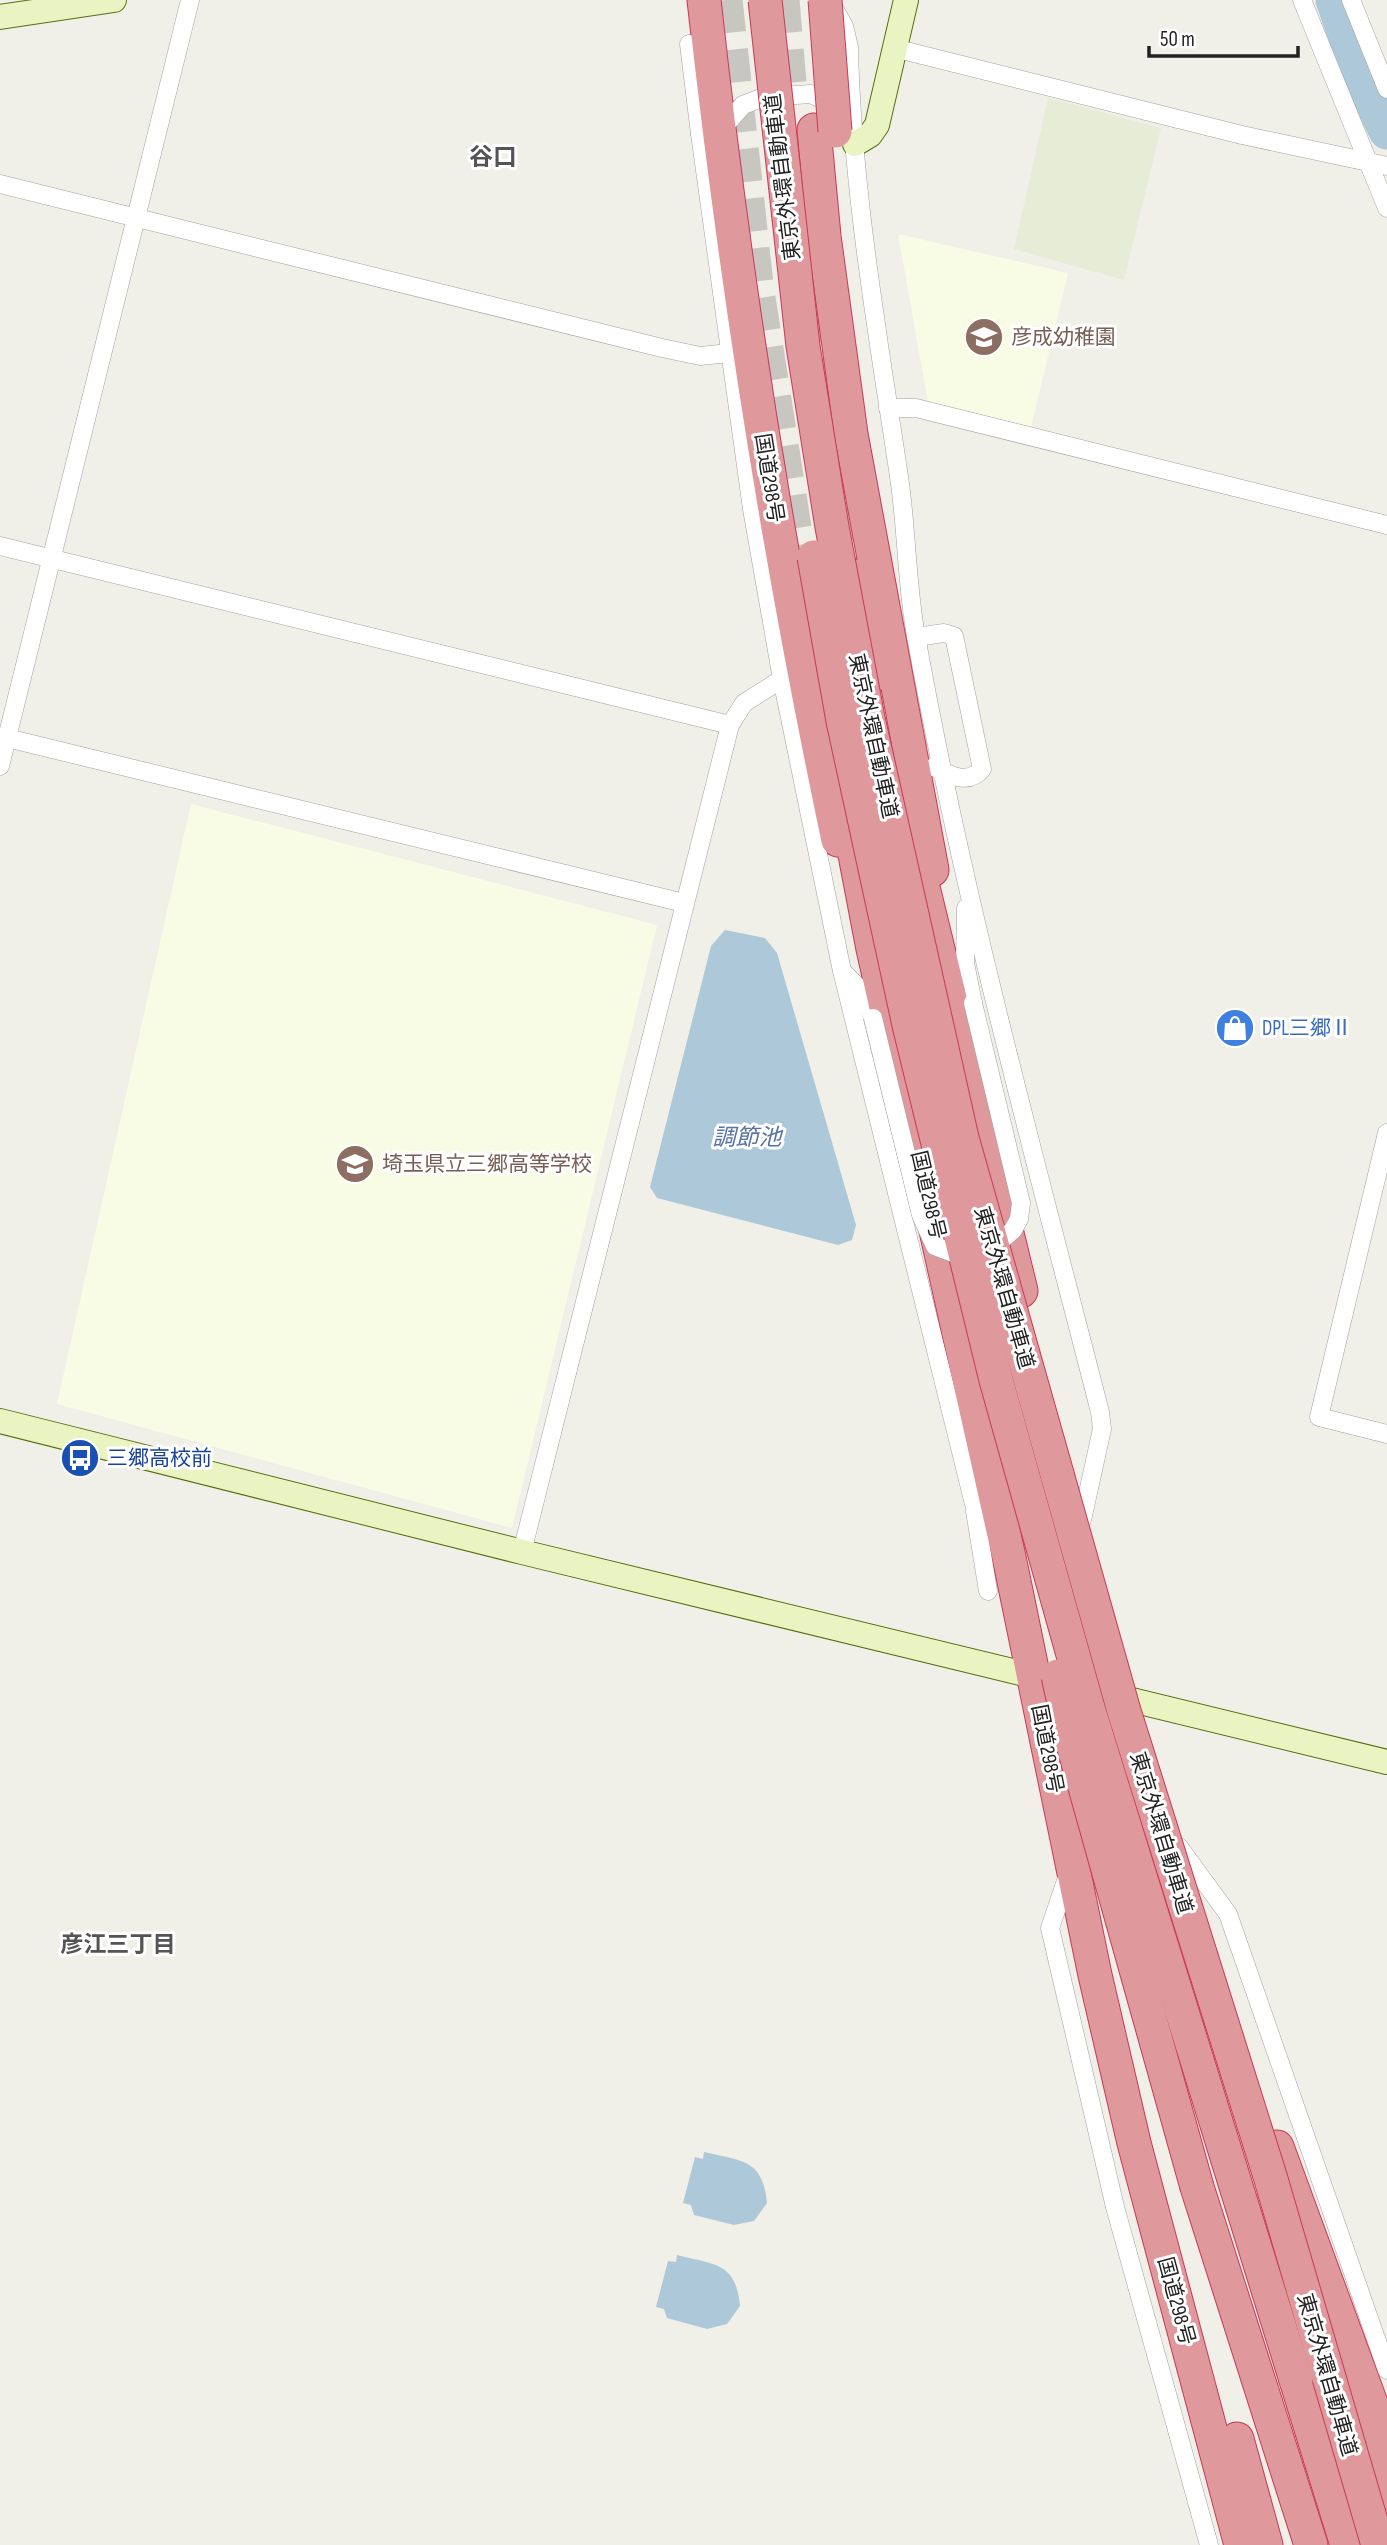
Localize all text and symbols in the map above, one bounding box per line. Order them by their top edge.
scale bar [1149,14,1298,58]
text: 50 m [1160,27,1195,52]
street label: 東京外環自動車道 [760,92,806,262]
district label: 谷口 [469,143,517,172]
school or university icon: 彦成幼稚園 [963,316,1005,358]
place label: 彦成幼稚園 [1011,325,1116,350]
street label: 国道298号 [750,432,788,524]
street label: 東京外環自動車道 [843,651,903,821]
shop icon: DPL三郷Ⅱ [1214,1007,1256,1049]
place label: DPL三郷Ⅱ [1262,1016,1352,1041]
water label: 調節池 [713,1124,784,1152]
school or university icon: 埼玉県立三郷高等学校 [334,1143,376,1185]
street label: 国道298号 [906,1148,950,1242]
place label: 埼玉県立三郷高等学校 [382,1152,592,1177]
street label: 東京外環自動車道 [969,1204,1039,1372]
bus stop icon: 三郷高校前 [59,1437,101,1479]
place label: 三郷高校前 [107,1446,212,1471]
street label: 国道298号 [1026,1702,1068,1796]
street label: 東京外環自動車道 [1124,1749,1198,1917]
district label: 彦江三丁目 [61,1931,176,1959]
street label: 国道298号 [1152,2254,1200,2348]
street label: 東京外環自動車道 [1292,2291,1362,2459]

